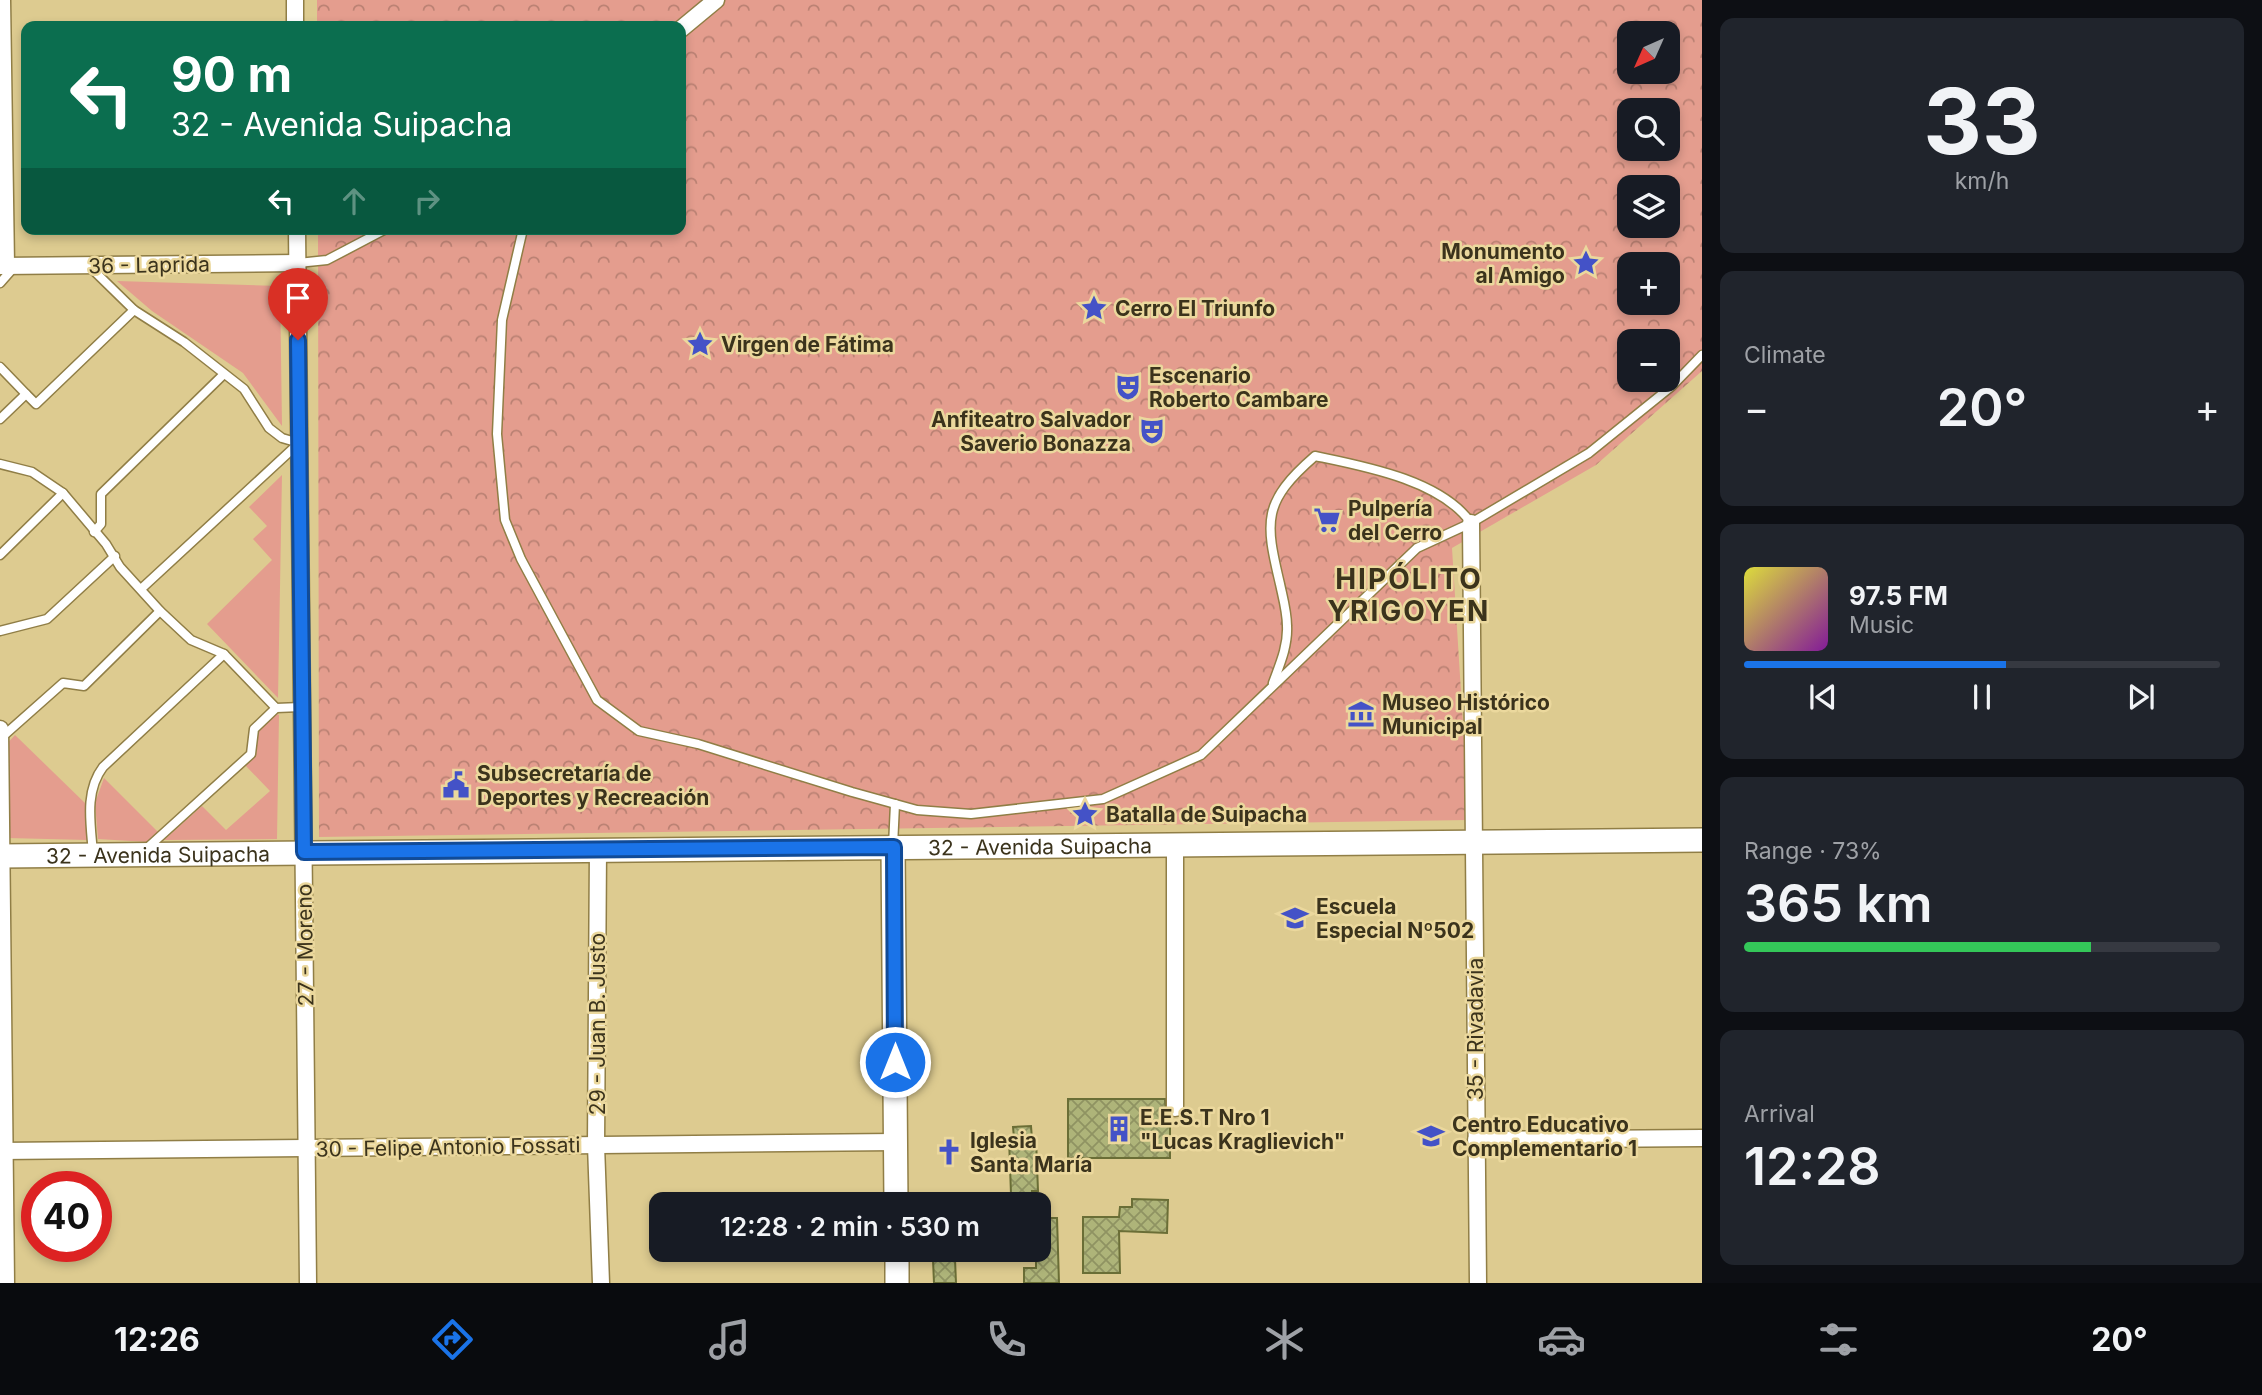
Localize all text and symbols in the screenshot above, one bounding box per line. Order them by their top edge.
north arrow [1617,21,1680,84]
map controls [1617,21,1680,392]
text: 90 m [171,45,292,104]
icon: left [56,49,147,140]
text: 33 [1923,66,2041,176]
button: search [1617,98,1680,161]
text: 32 - Avenida Suipacha [171,105,512,144]
text: km/h [1955,167,2009,195]
button: layers [1617,175,1680,238]
icon: left [262,182,300,220]
icon: ahead [335,182,373,220]
icon: right [408,182,446,220]
place label: Monumento al Amigo [1441,239,1565,288]
place icon: Monumento al Amigo [1571,248,1601,278]
street label: 36 - Laprida [88,251,210,279]
button: + [1617,252,1680,315]
pin [268,268,328,340]
icon: arrive [279,279,317,317]
place icon: Cerro El Triunfo [1079,293,1109,323]
place label: Cerro El Triunfo [1115,296,1275,321]
place icon: Virgen de Fátima [685,329,715,359]
button: − [1617,329,1680,392]
place label: Virgen de Fátima [721,332,894,357]
text: Climate [1744,341,1826,369]
place label: Escenario Roberto Cambare [1149,363,1329,412]
theatre icon: Escenario Roberto Cambare [1113,372,1143,402]
text: 20° [1937,376,2027,439]
text: − [1744,385,1769,431]
text: + [2195,385,2220,431]
place label: Anfiteatro Salvador Saverio Bonazza [931,407,1131,456]
theatre icon: Anfiteatro Salvador Saverio Bonazza [1137,416,1167,446]
place label: Pulpería del Cerro [1348,496,1442,545]
supermarket icon: Pulpería del Cerro [1312,505,1342,535]
district label: HIPÓLITO YRIGOYEN [1328,562,1490,628]
text: 97.5 FM [1849,580,1948,611]
text: Music [1849,611,1914,639]
icon: previous [1804,678,1842,716]
icon: pause [1963,678,2001,716]
icon: next [2122,678,2160,716]
place label: Museo Histórico Municipal [1382,690,1550,739]
museum icon: Museo Histórico Municipal [1346,699,1376,729]
place label: Subsecretaría de Deportes y Recreación [477,761,709,810]
public building icon: Subsecretaría de Deportes y Recreación [441,770,471,800]
place icon: Batalla de Suipacha [1070,799,1100,829]
place label: Batalla de Suipacha [1106,802,1307,827]
street label: 32 - Avenida Suipacha [928,833,1152,860]
text: Range · 73% [1744,837,1882,865]
street label: 32 - Avenida Suipacha [46,841,270,868]
text: 365 km [1744,872,1933,935]
street label: 27 - Moreno [291,884,319,1006]
place label: Escuela Especial Nº502 [1316,894,1474,943]
school or university icon: Escuela Especial Nº502 [1280,903,1310,933]
street label: 29 - Juan B. Justo [585,933,610,1115]
street label: 35 - Rivadavia [1463,958,1488,1100]
position arrow [858,1025,932,1099]
text: Arrival [1744,1100,1815,1128]
place label: E.E.S.T Nro 1 "Lucas Kraglievich" [1140,1105,1345,1154]
place label: Centro Educativo Complementario 1 [1452,1112,1637,1161]
building icon: E.E.S.T Nro 1 "Lucas Kraglievich" [1104,1114,1134,1144]
school or university icon: Centro Educativo Complementario 1 [1416,1121,1446,1151]
place label: Iglesia Santa María [970,1128,1092,1177]
street label: 30 - Felipe Antonio Fossati [315,1132,581,1162]
text: 12:28 [1744,1135,1881,1198]
church icon: Iglesia Santa María [934,1137,964,1167]
speed limit sign: 40 [21,1171,112,1262]
text: 12:28 · 2 min · 530 m [720,1211,980,1242]
icon: directions [428,1315,477,1364]
icon: music [705,1315,754,1364]
icon: phone [982,1315,1031,1364]
icon: climate [1260,1315,1309,1364]
icon: car [1537,1315,1586,1364]
icon: filters [1814,1315,1863,1364]
text: 12:26 [114,1320,200,1359]
text: 20° [2091,1320,2148,1359]

